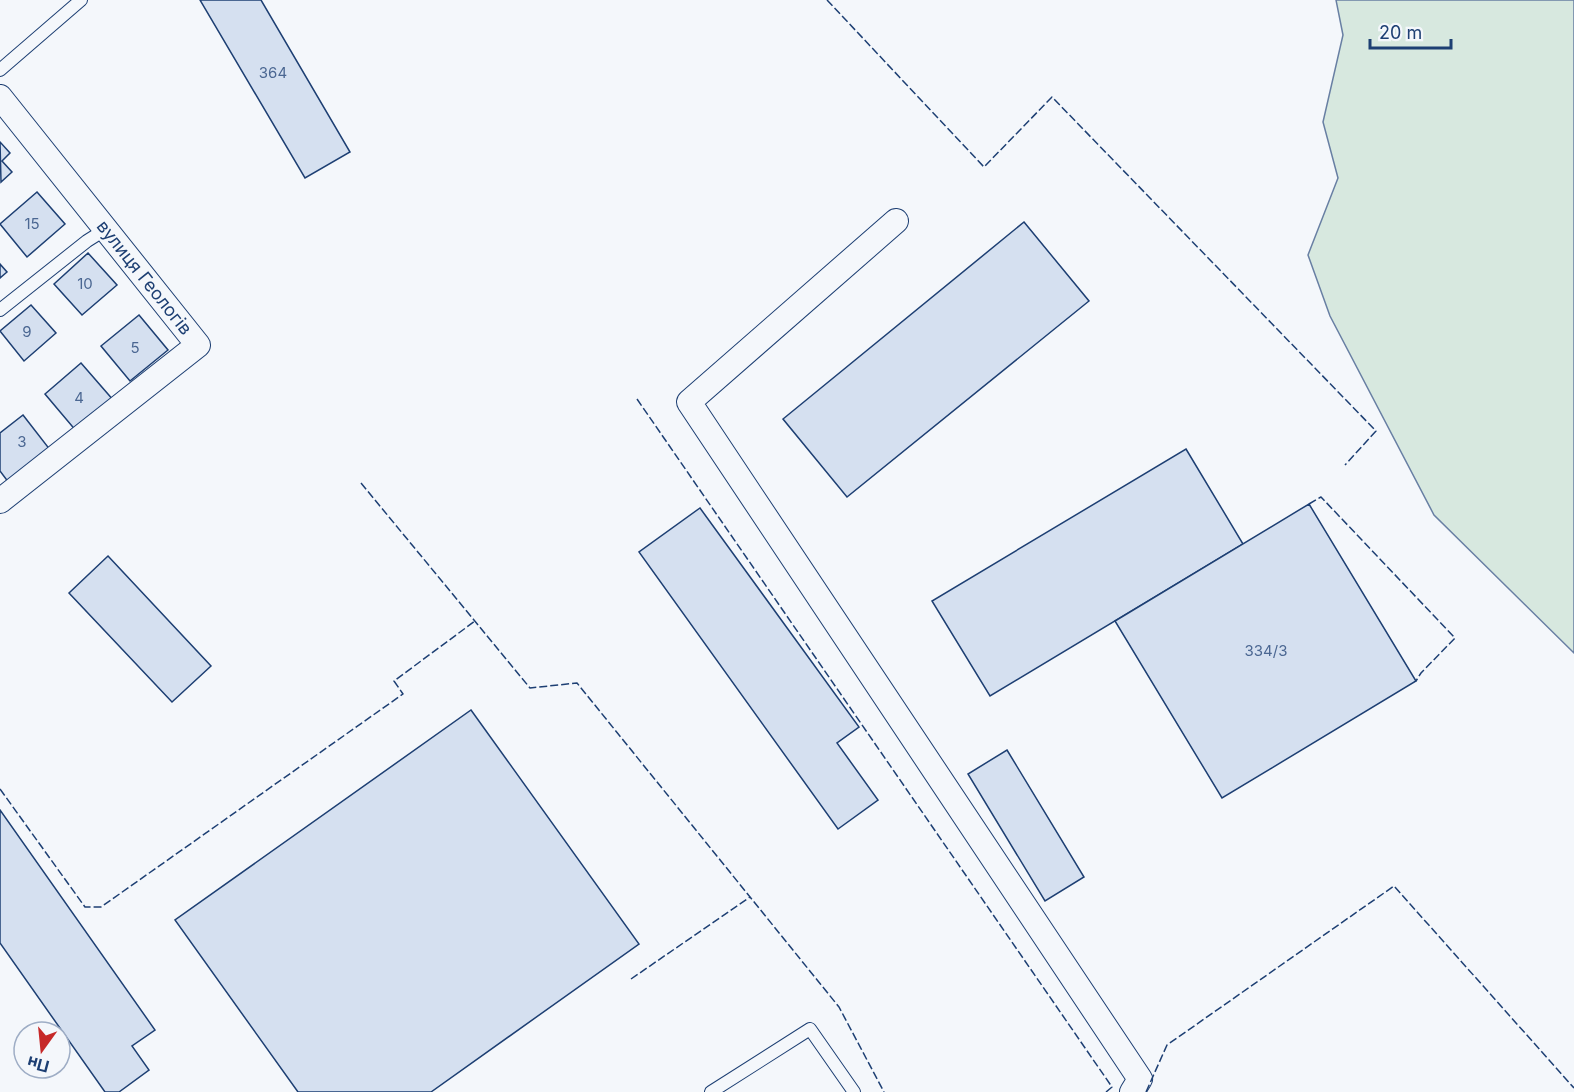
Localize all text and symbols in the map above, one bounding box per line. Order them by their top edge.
scale bar [1370,12,1451,50]
text: 20 m [1379,22,1422,43]
house number: 364 [259,63,287,82]
house number: 15 [24,214,40,233]
street label: вулиця Геологів [93,216,197,339]
house number: 10 [77,274,93,293]
house number: 9 [22,322,32,341]
house number: 5 [130,338,140,357]
house number: 4 [74,388,84,407]
house number: 3 [17,432,27,451]
house number: 334/3 [1245,641,1287,660]
north arrow [12,1020,72,1080]
text: Пн [25,1052,51,1077]

